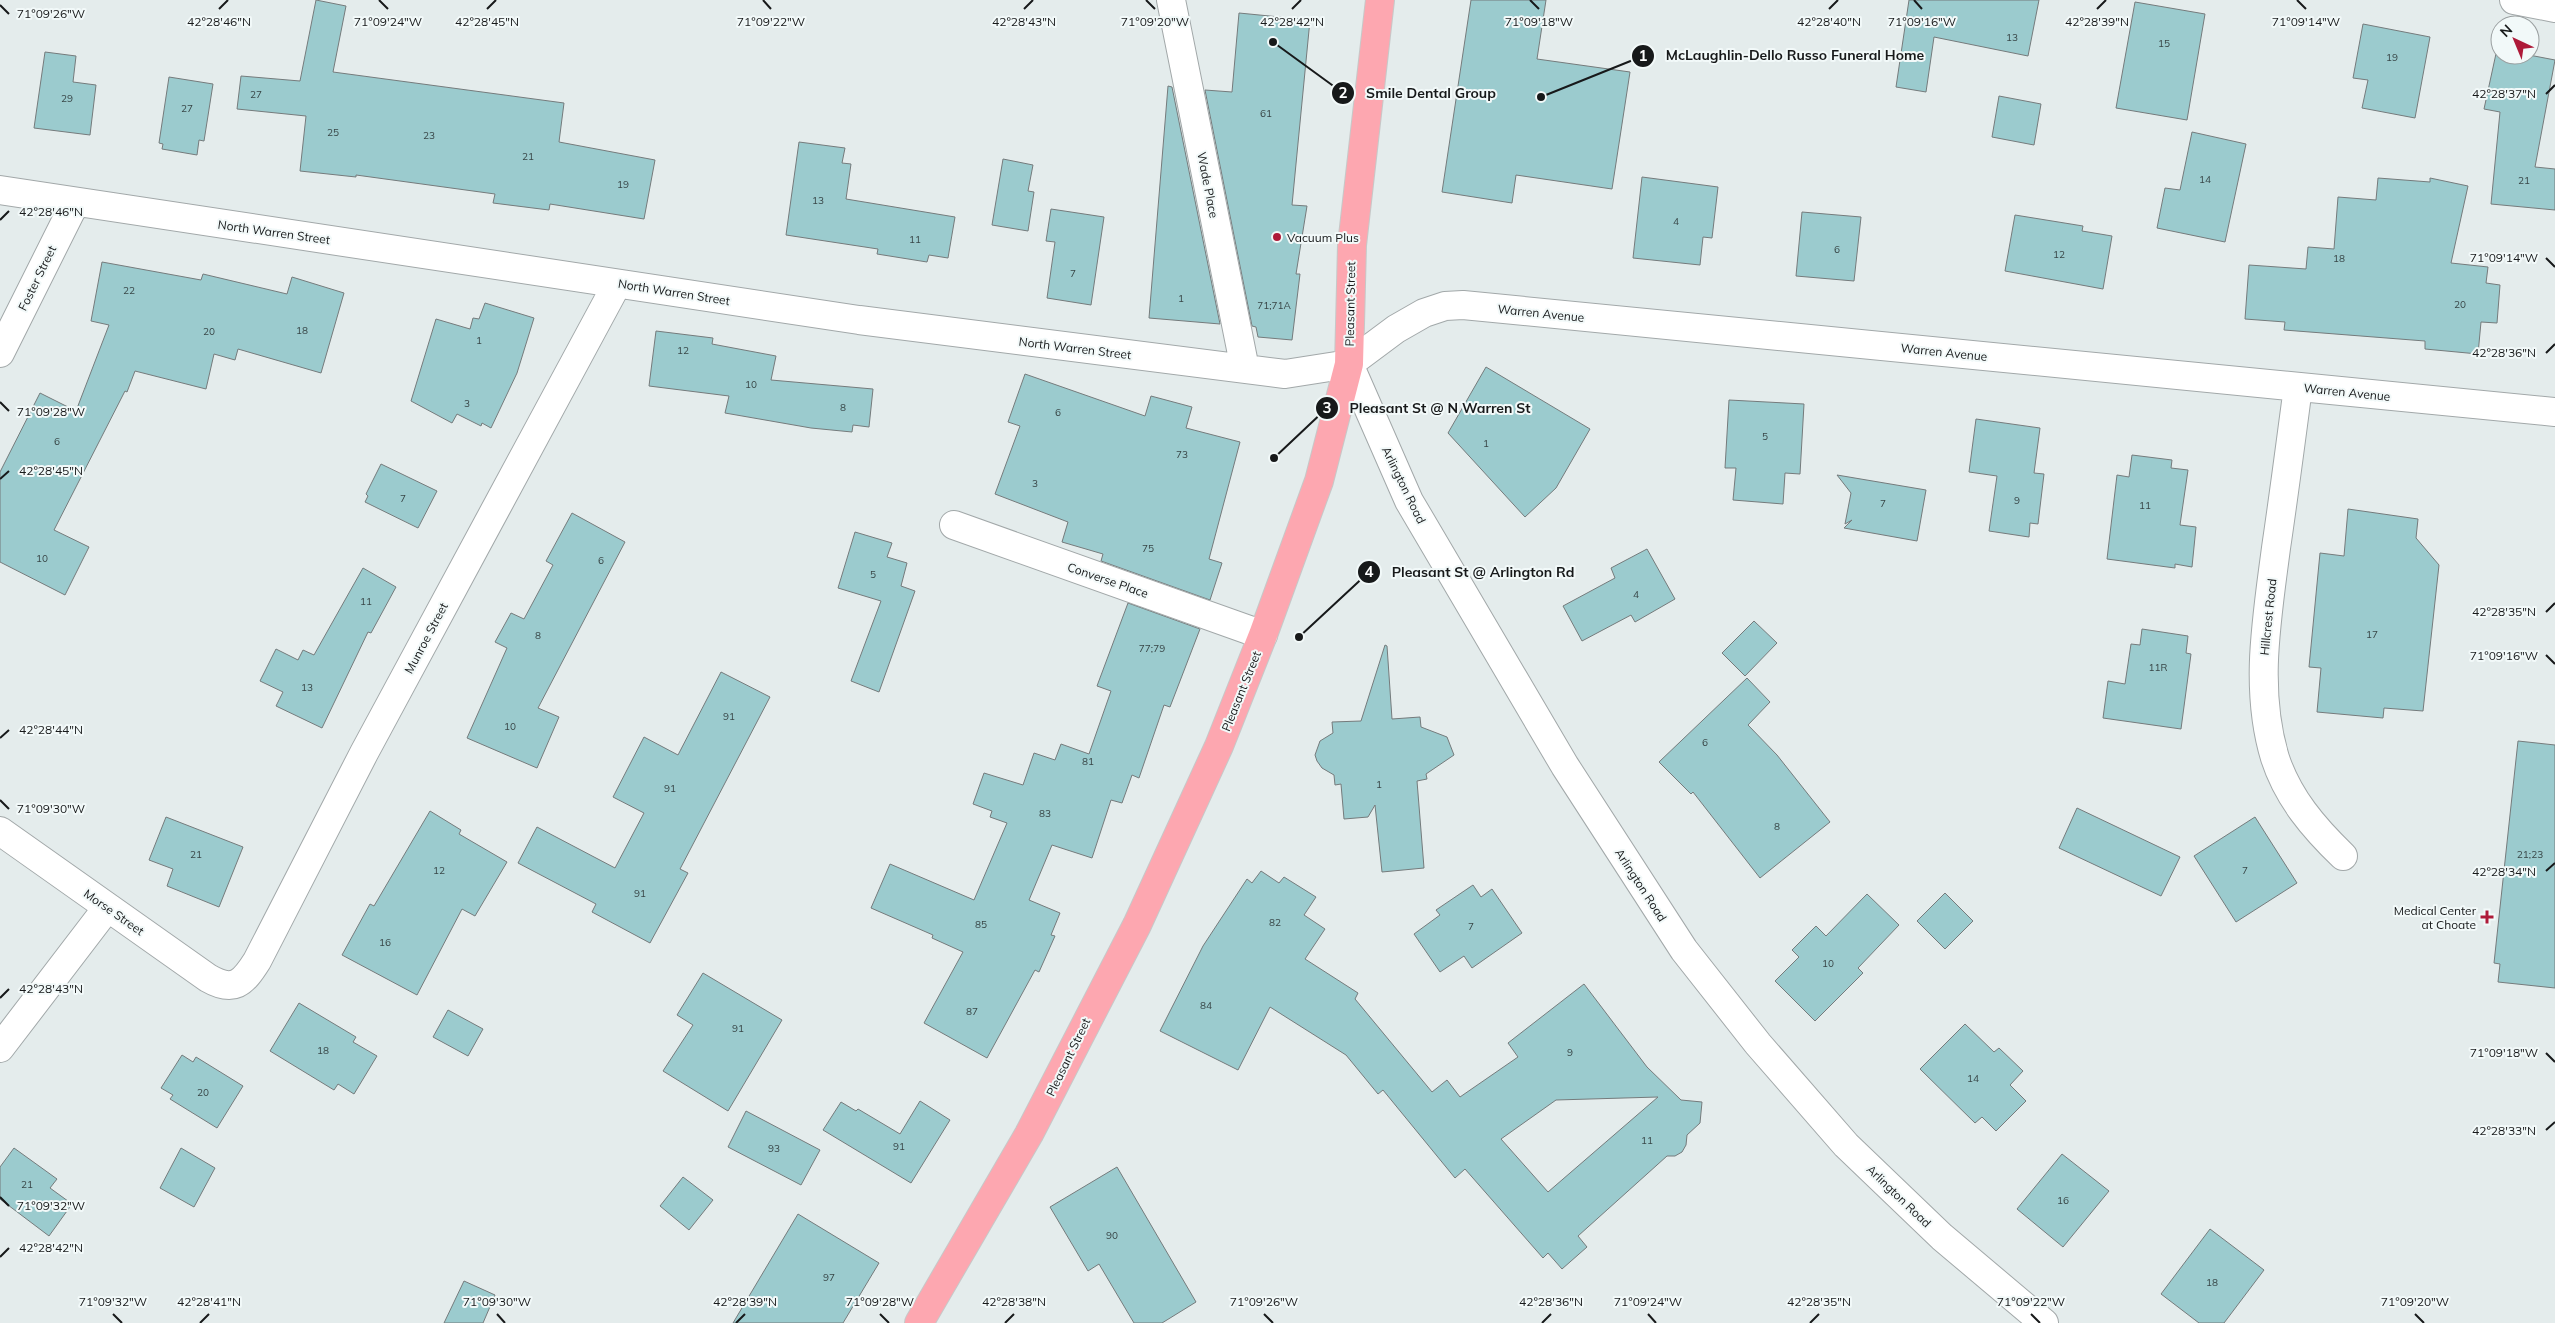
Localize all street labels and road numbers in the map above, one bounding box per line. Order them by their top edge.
street label: Wade Place [1194,151,1222,219]
street label: North Warren Street [217,217,331,247]
street label: Foster Street [15,243,59,313]
street label: Pleasant Street [1342,261,1358,347]
street label: North Warren Street [617,276,731,308]
street label: Warren Avenue [1497,301,1585,325]
street label: North Warren Street [1018,334,1132,362]
street label: Warren Avenue [1900,340,1988,364]
street label: Warren Avenue [2303,380,2391,404]
street label: Arlington Road [1379,444,1429,526]
street label: Converse Place [1066,559,1150,601]
street label: Hillcrest Road [2257,578,2279,656]
street label: Munroe Street [401,600,451,676]
street label: Pleasant Street [1218,649,1264,733]
street label: Arlington Road [1612,846,1670,924]
street label: Morse Street [81,886,147,938]
street label: Pleasant Street [1043,1015,1093,1099]
street label: Arlington Road [1864,1162,1934,1230]

